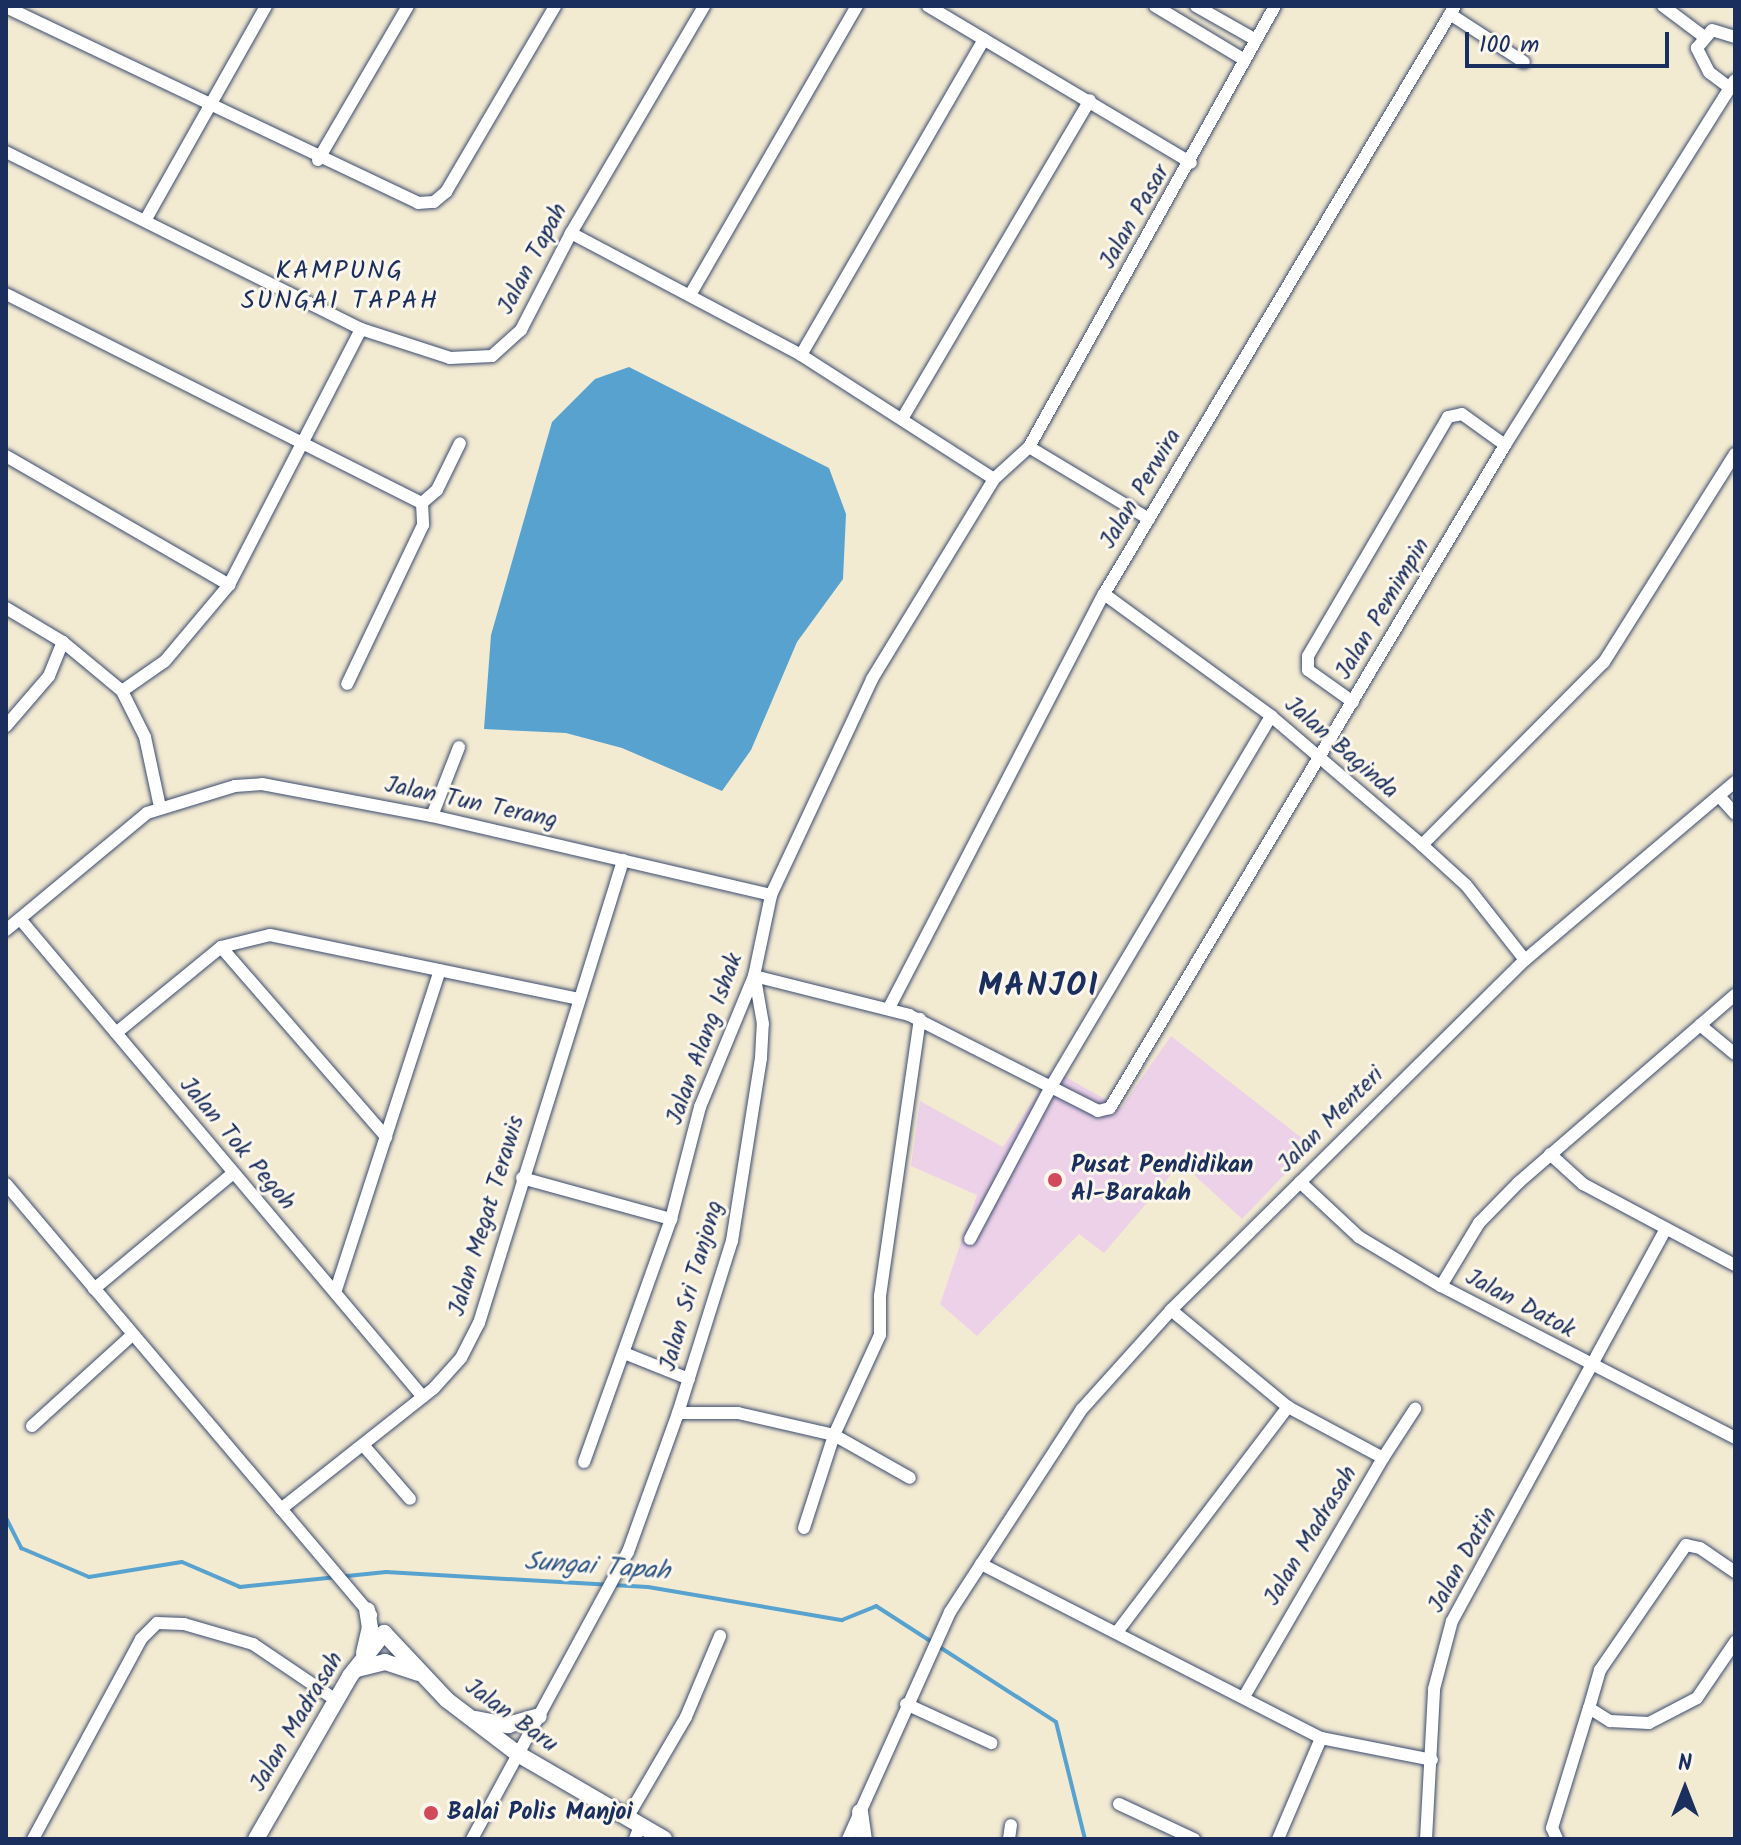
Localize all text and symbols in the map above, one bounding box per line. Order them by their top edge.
scale bar [1469,16,1673,66]
text: 100 m [1479,26,1539,65]
street label: Jalan Pasar [1094,160,1176,274]
street label: Jalan Tapah [492,198,574,320]
district label: KAMPUNG SUNGAI TAPAH [241,256,439,318]
street label: Jalan Perwira [1094,424,1188,554]
street label: Jalan Pemimpin [1330,533,1436,685]
street label: Jalan Baginda [1278,691,1404,805]
street label: Jalan Tun Terang [382,771,560,835]
street label: Jalan Alang Ishak [661,949,749,1129]
district label: MANJOI [978,968,1100,1006]
street label: Jalan Menteri [1272,1061,1390,1179]
street label: Jalan Tok Pegoh [173,1071,301,1217]
street label: Jalan Megat Terawis [443,1112,531,1320]
place label: Pusat Pendidikan Al-Barakah [1071,1152,1253,1208]
marker: Pusat Pendidikan Al-Barakah [1046,1171,1064,1189]
street label: Jalan Sri Tanjong [654,1197,730,1375]
street label: Jalan Datok [1460,1263,1580,1345]
street label: Jalan Madrasah [1258,1461,1364,1611]
street label: Jalan Datin [1422,1502,1504,1618]
water label: Sungai Tapah [523,1547,671,1589]
street label: Jalan Madrasah [244,1647,350,1797]
street label: Jalan Baru [459,1673,563,1759]
text: N [1678,1747,1692,1782]
north arrow [1645,1749,1725,1829]
place label: Balai Polis Manjoi [447,1799,633,1827]
marker: Balai Polis Manjoi [422,1804,440,1822]

